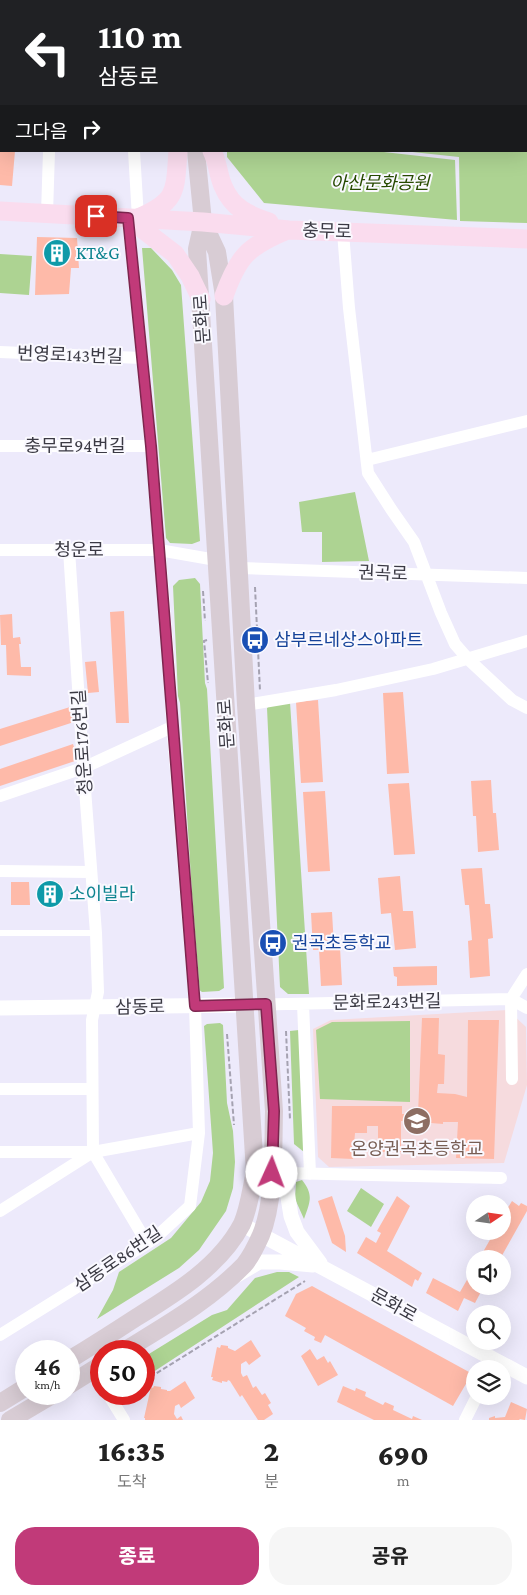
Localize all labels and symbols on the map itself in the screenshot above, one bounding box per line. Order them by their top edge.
park label: 아산문화공원 [330,173,431,193]
pin [75,195,117,237]
street label: 충무로 [302,220,352,242]
building icon: KT&G [42,238,72,268]
place label: KT&G [76,243,120,263]
street label: 문화로 [190,294,214,344]
street label: 번영로143번길 [17,343,123,367]
street label: 충무로94번길 [25,436,125,456]
street label: 청운로 [54,540,104,560]
street label: 권곡로 [358,562,408,584]
bus stop icon: 삼부르네상스아파트 [240,625,270,655]
place label: 삼부르네상스아파트 [274,630,423,650]
street label: 청운로176번길 [68,688,96,796]
street label: 문화로 [214,699,238,749]
building icon: 소이빌라 [35,879,65,909]
place label: 소이빌라 [69,884,136,904]
bus stop icon: 권곡초등학교 [258,928,288,958]
place label: 권곡초등학교 [292,933,391,953]
street label: 문화로243번길 [332,991,442,1013]
street label: 삼동로 [115,997,165,1017]
school or university icon: 온양권곡초등학교 [402,1106,432,1136]
place label: 온양권곡초등학교 [351,1139,483,1159]
position arrow [245,1146,297,1198]
north arrow [466,1195,511,1240]
street label: 삼동로86번길 [70,1222,166,1296]
street label: 문화로 [367,1284,421,1326]
speed limit sign: 50 [90,1340,155,1405]

